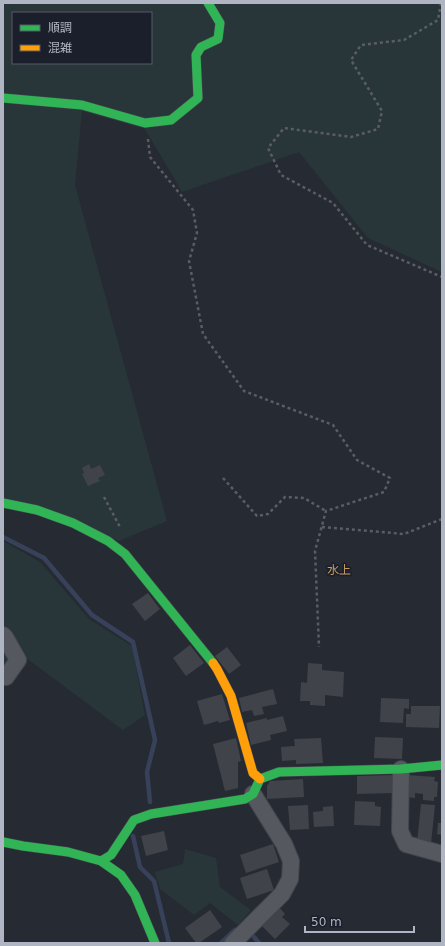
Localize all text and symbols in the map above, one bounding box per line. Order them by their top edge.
legend [12,12,152,64]
text: 順調 [48,21,72,35]
text: 混雑 [48,41,72,55]
district label: 水上 [327,563,351,577]
scale bar [305,908,414,934]
text: 50 m [311,915,342,929]

